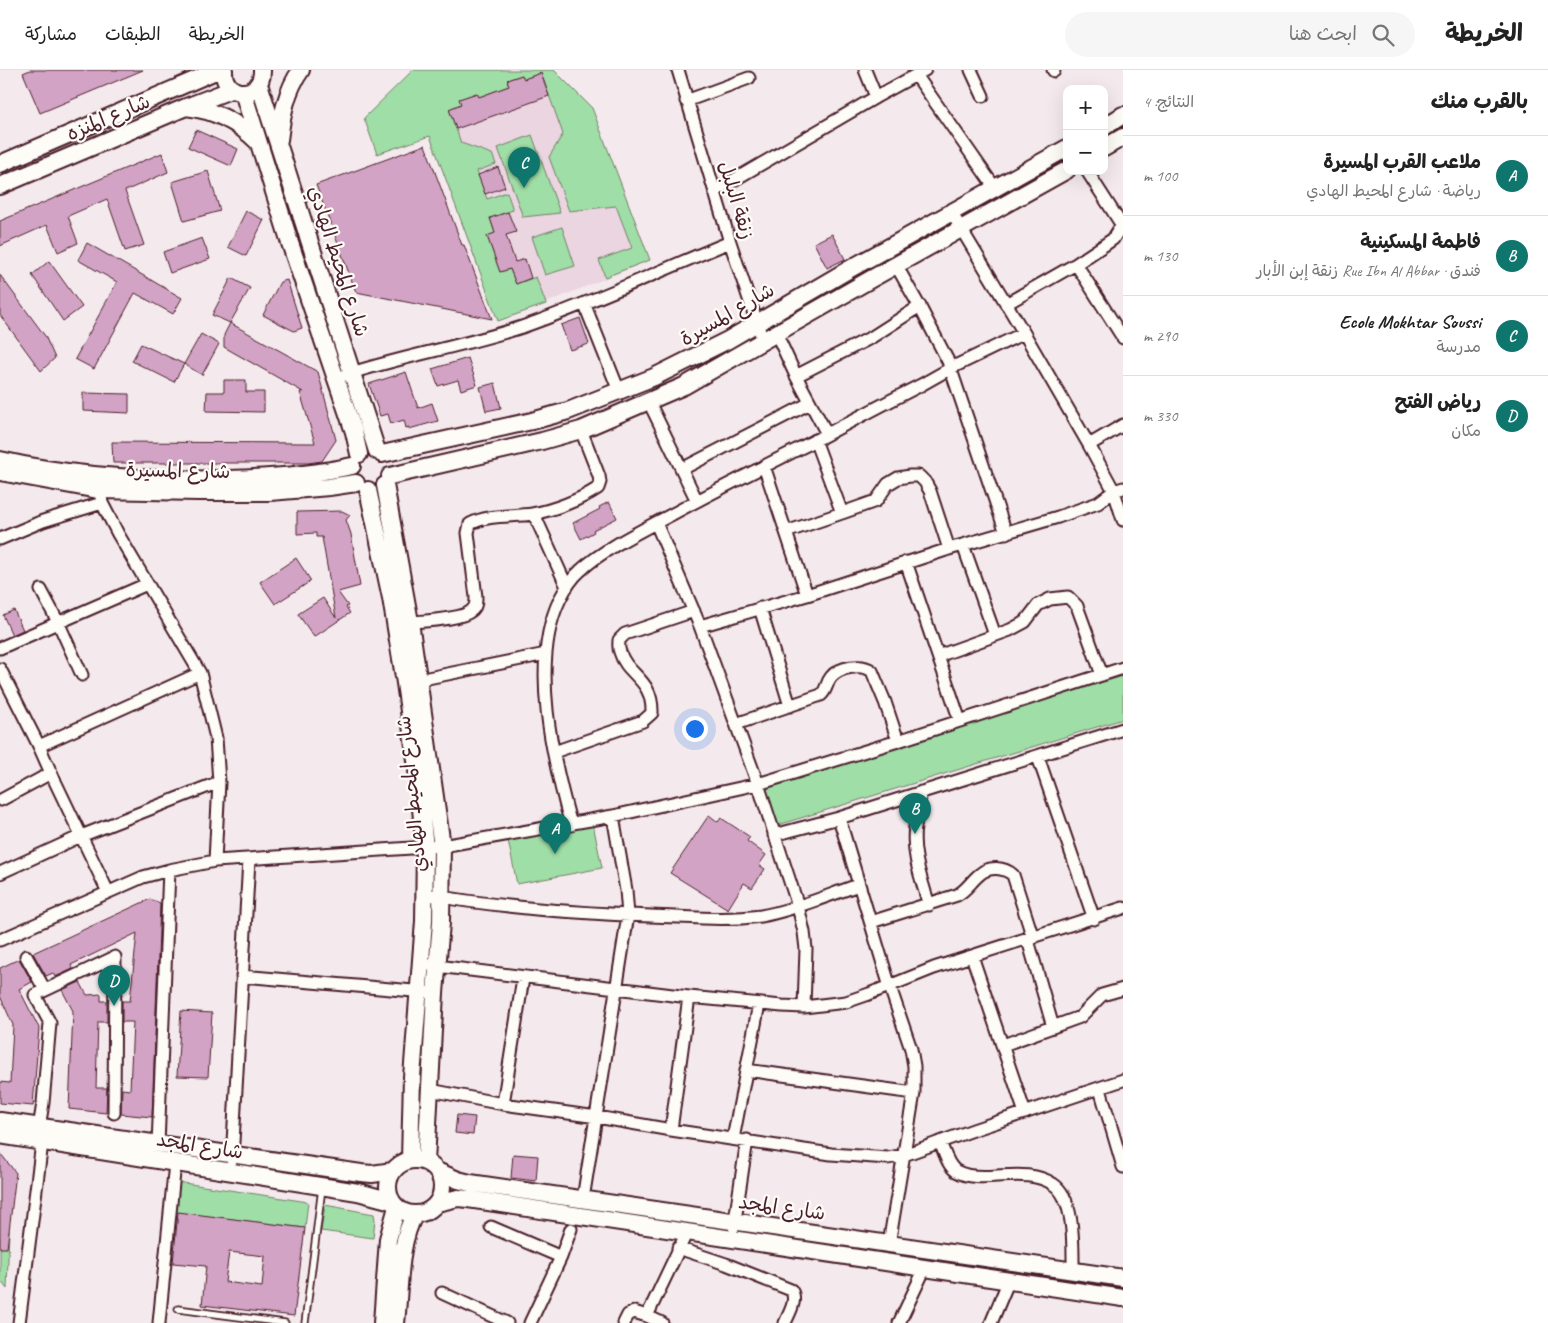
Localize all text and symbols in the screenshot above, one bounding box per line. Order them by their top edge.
search box [1065,12,1415,57]
text: الخريطة [1445,18,1523,48]
icon: search [1369,21,1397,49]
text: ابحث هنا [1289,22,1357,46]
text: مشاركة [25,23,77,45]
text: الطبقات [105,23,161,45]
text: الخريطة [189,23,245,45]
map controls [1063,85,1108,175]
button: + [1063,85,1108,130]
text: بالقرب منك [1431,88,1528,114]
street label: شارع المنزه [63,89,154,147]
text: النتائج: 4 [1143,92,1194,112]
button: − [1063,130,1108,175]
pin: C [508,147,540,188]
text: ملاعب القرب المسيرة [1323,150,1481,174]
street label: زنقة البلبل [713,158,760,242]
text: 100 m [1143,166,1177,186]
text: A [1508,166,1516,186]
text: رياضة · شارع المحيط الهادي [1306,181,1481,201]
street label: شارع المحيط الهادي [300,183,375,340]
text: فاطمة المسكينية [1360,230,1481,254]
text: 130 m [1143,246,1177,266]
text: B [1508,246,1516,266]
text: فندق · Rue Ibn Al Abbar زنقة إبن الأبار [1256,261,1481,281]
street label: شارع المسيرة [676,277,779,352]
text: Ecole Mokhtar Soussi [1339,310,1481,334]
text: 290 m [1143,326,1177,346]
text: C [1508,326,1516,346]
text: مدرسة [1436,337,1481,357]
text: رياض الفتح [1395,390,1481,414]
text: 330 m [1143,406,1177,426]
text: D [1507,406,1517,426]
text: مكان [1451,421,1481,441]
street label: شارع المسيرة [125,457,231,485]
street label: شارع المحيط الهادي [391,714,434,873]
your location [682,716,708,742]
pin: B [899,793,931,834]
pin: A [539,813,571,854]
pin: D [98,965,130,1006]
street label: شارع المجد [155,1126,245,1166]
street label: شارع المجد [737,1189,827,1227]

